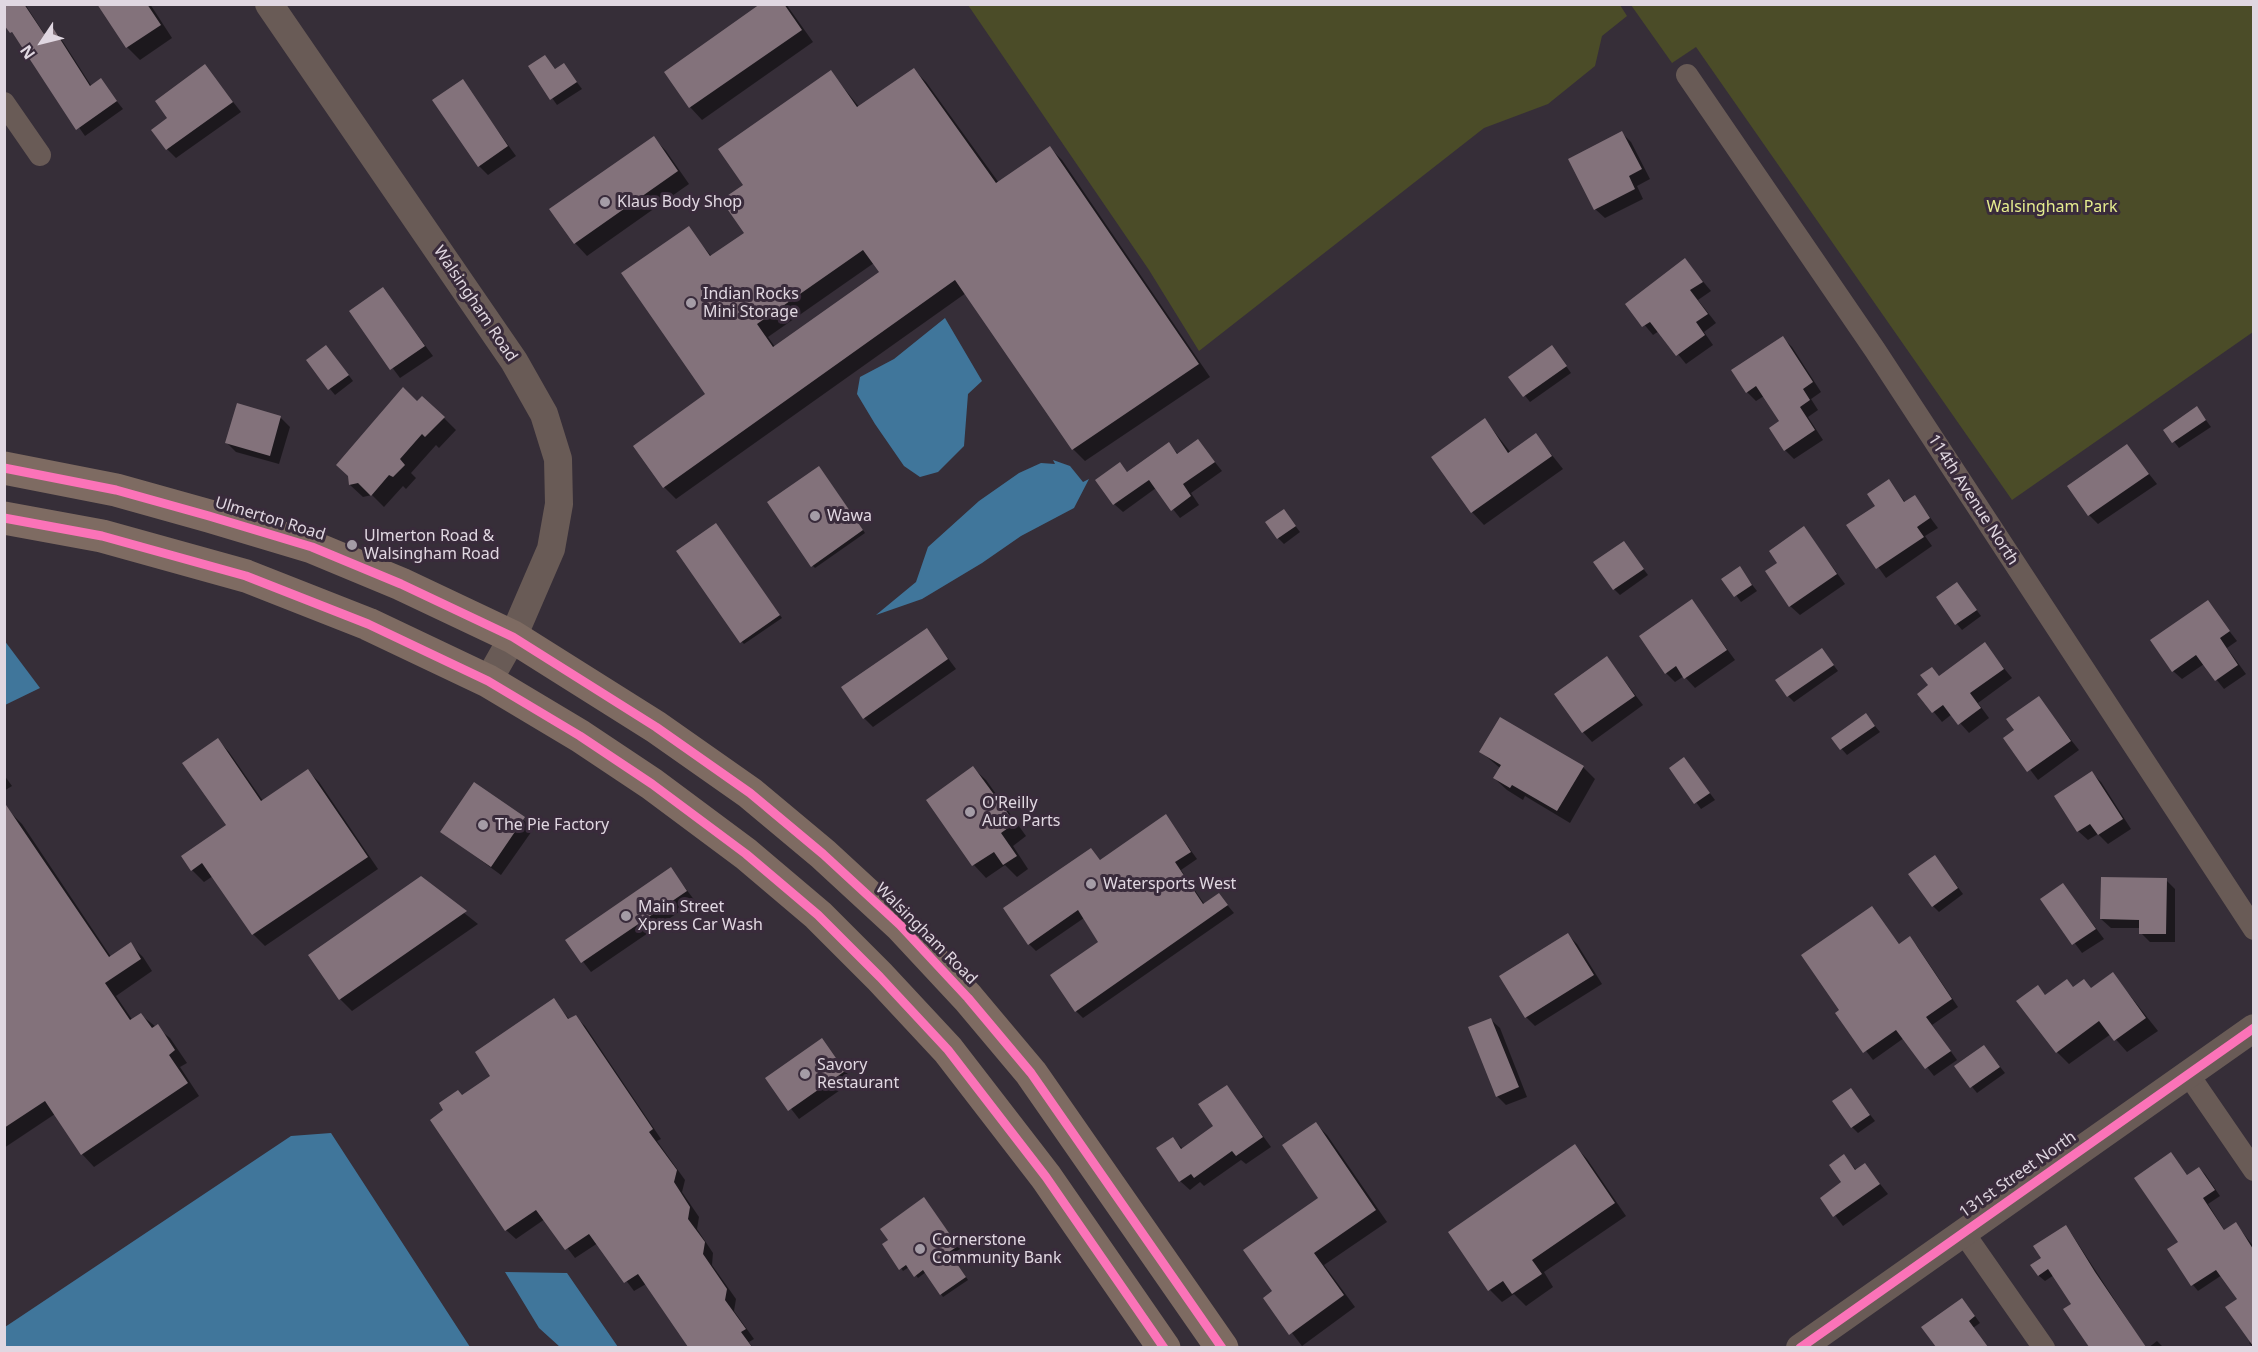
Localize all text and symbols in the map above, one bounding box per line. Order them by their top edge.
north arrow [12,12,72,72]
text: N [15,41,40,64]
place label: Klaus Body Shop [617,192,742,212]
marker: Klaus Body Shop [598,195,612,209]
park label: Walsingham Park [1987,197,2117,217]
street label: Walsingham Road [429,242,521,366]
place label: Indian Rocks Mini Storage [703,284,799,322]
marker: Indian Rocks Mini Storage [684,296,698,310]
street label: 114th Avenue North [1924,431,2022,569]
street label: Ulmerton Road [213,493,327,545]
place label: Wawa [827,506,872,526]
marker: Wawa [808,509,822,523]
place label: Ulmerton Road & Walsingham Road [364,526,500,564]
marker: Ulmerton Road & Walsingham Road [345,538,359,552]
place label: O'Reilly Auto Parts [982,793,1060,831]
marker: O'Reilly Auto Parts [963,805,977,819]
place label: The Pie Factory [495,815,609,835]
marker: The Pie Factory [476,818,490,832]
place label: Watersports West [1103,874,1236,894]
marker: Watersports West [1084,877,1098,891]
street label: Walsingham Road [871,879,981,989]
place label: Main Street Xpress Car Wash [638,897,763,935]
marker: Main Street Xpress Car Wash [619,909,633,923]
place label: Savory Restaurant [817,1055,899,1093]
marker: Savory Restaurant [798,1067,812,1081]
street label: 131st Street North [1956,1128,2080,1222]
place label: Cornerstone Community Bank [932,1230,1062,1268]
marker: Cornerstone Community Bank [913,1242,927,1256]

